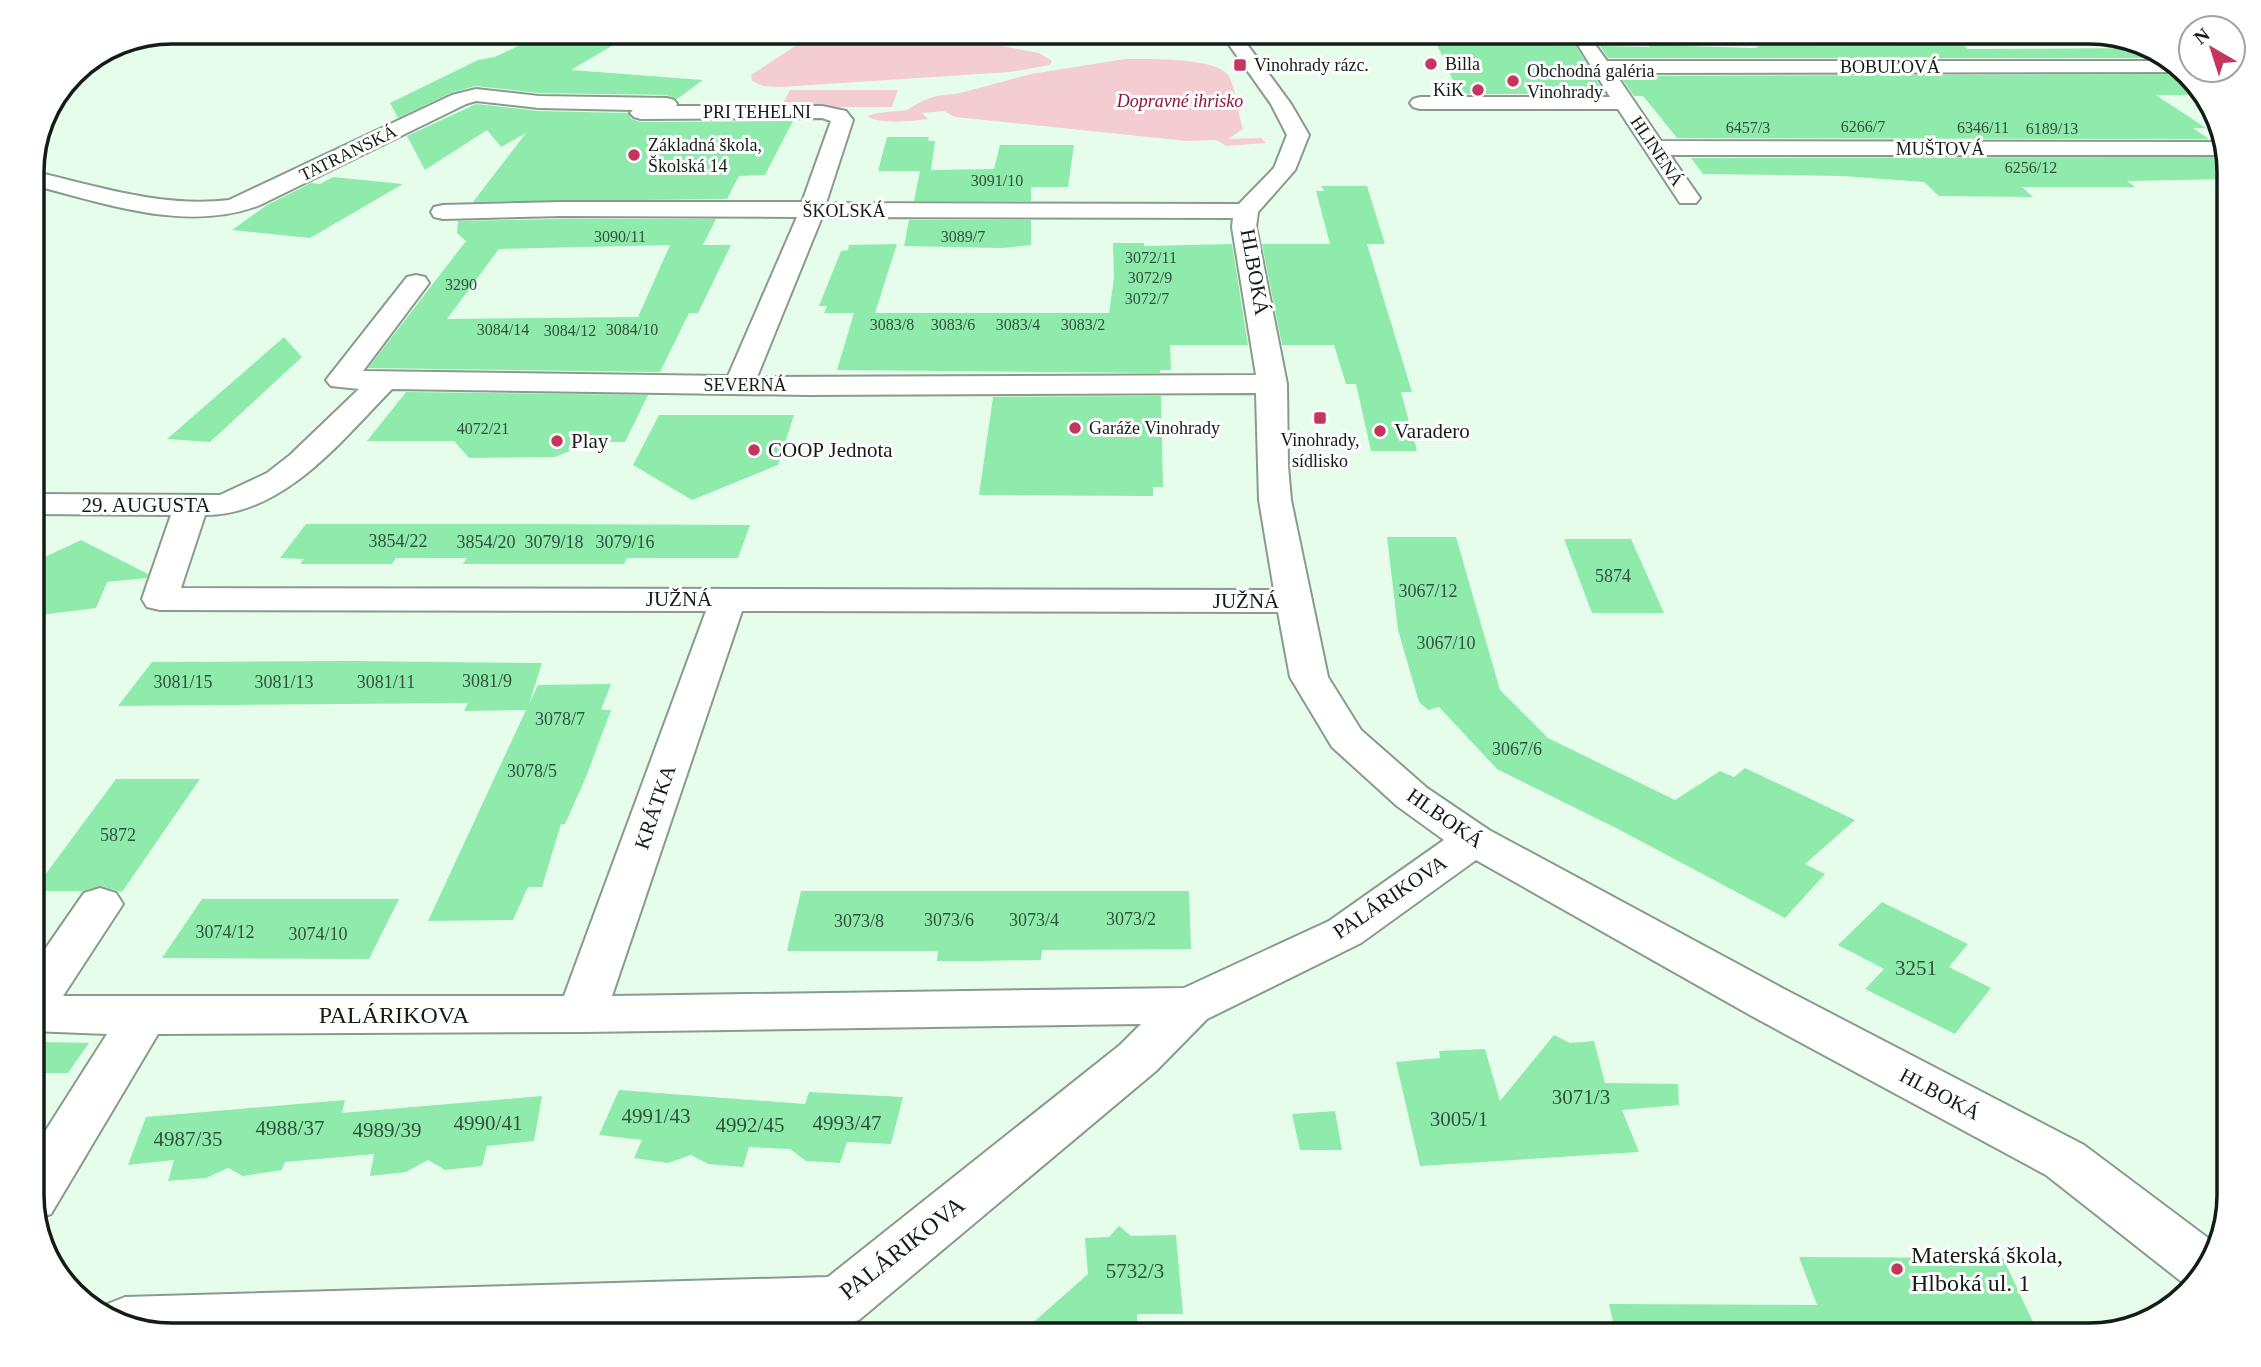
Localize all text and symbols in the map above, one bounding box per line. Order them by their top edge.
north arrow [2177,14,2247,84]
text: N [2190,24,2214,49]
place label: Billa [1445,54,1480,74]
place label: Vinohrady rázc. [1254,55,1369,75]
marker: Billa [1423,56,1439,72]
street label: BOBUĽOVÁ [1840,56,1940,77]
marker: Vinohrady rázc. [1232,57,1248,73]
place label: Obchodná galéria Vinohrady [1527,61,1654,102]
marker: Obchodná galéria Vinohrady [1505,73,1521,89]
place label: KiK [1433,80,1464,100]
marker: KiK [1470,82,1486,98]
park label: Dopravné ihrisko [1116,91,1243,111]
street label: PRI TEHELNI [703,102,811,122]
street label: HLINENÁ [1626,112,1688,190]
house number: 6266/7 [1841,118,1885,135]
house number: 6457/3 [1726,119,1770,136]
house number: 6346/11 [1957,119,2009,136]
street label: TATRANSKÁ [296,120,400,185]
house number: 6189/13 [2026,120,2078,137]
place label: Základná škola, Školská 14 [648,135,762,176]
street label: MUŠTOVÁ [1896,138,1984,159]
marker: Základná škola, Školská 14 [626,147,642,163]
house number: 6256/12 [2005,159,2057,176]
house number: 3091/10 [971,172,1023,189]
street label: ŠKOLSKÁ [802,200,886,221]
street label: HLBOKÁ [1236,227,1275,318]
house number: 3090/11 [594,228,646,245]
house number: 3089/7 [941,228,985,245]
house number: 3072/11 [1125,249,1177,266]
house number: 3072/9 [1128,269,1172,286]
house number: 3290 [445,276,477,293]
house number: 3072/7 [1125,290,1169,307]
house number: 3083/8 [870,316,914,333]
house number: 3083/6 [931,316,975,333]
house number: 3083/4 [996,316,1040,333]
house number: 3083/2 [1061,316,1105,333]
house number: 3084/14 [477,321,529,338]
house number: 3084/10 [606,321,658,338]
house number: 3084/12 [544,322,596,339]
street label: SEVERNÁ [703,374,787,395]
marker: Vinohrady, sídlisko [1312,410,1328,426]
place label: Garáže Vinohrady [1089,418,1220,438]
place label: Varadero [1394,419,1470,443]
house number: 4072/21 [457,420,509,437]
marker: Garáže Vinohrady [1067,420,1083,436]
marker: Varadero [1372,423,1388,439]
place label: Play [571,429,609,453]
place label: Vinohrady, sídlisko [1280,430,1360,471]
marker: Play [549,433,565,449]
place label: COOP Jednota [768,438,893,462]
marker: COOP Jednota [746,442,762,458]
street label: 29. AUGUSTA [82,493,211,517]
house number: 3854/22 [368,531,428,551]
house number: 3854/20 [456,532,516,552]
house number: 3079/18 [524,532,584,552]
house number: 3079/16 [595,532,655,552]
house number: 5874 [1595,566,1631,586]
house number: 3067/12 [1398,581,1458,601]
street label: JUŽNÁ [646,587,713,611]
street label: JUŽNÁ [1213,589,1280,613]
house number: 3067/10 [1416,633,1476,653]
house number: 3081/9 [462,671,512,691]
house number: 3081/15 [153,672,213,692]
house number: 3081/13 [254,672,314,692]
house number: 3081/11 [357,672,415,692]
house number: 3078/7 [535,709,585,729]
house number: 3067/6 [1492,739,1542,759]
house number: 3078/5 [507,761,557,781]
street label: KRÁTKA [629,761,681,852]
street label: HLBOKÁ [1402,783,1488,853]
house number: 5872 [100,825,136,845]
street label: PALÁRIKOVA [1329,850,1452,944]
house number: 3073/2 [1106,909,1156,929]
house number: 3073/6 [924,910,974,930]
house number: 3073/4 [1009,910,1059,930]
house number: 3073/8 [834,911,884,931]
house number: 3074/12 [195,922,255,942]
house number: 3074/10 [288,924,348,944]
house number: 3251 [1895,956,1937,980]
street label: PALÁRIKOVA [319,1002,470,1028]
street label: HLBOKÁ [1896,1063,1985,1126]
house number: 3071/3 [1552,1085,1610,1109]
house number: 4991/43 [622,1104,690,1128]
house number: 3005/1 [1430,1107,1488,1131]
house number: 4990/41 [454,1111,522,1135]
house number: 4993/47 [813,1111,881,1135]
house number: 4992/45 [716,1113,784,1137]
house number: 4988/37 [256,1116,324,1140]
house number: 4989/39 [353,1118,421,1142]
house number: 4987/35 [154,1127,222,1151]
street label: PALÁRIKOVA [835,1191,970,1305]
place label: Materská škola, Hlboká ul. 1 [1911,1242,2063,1296]
house number: 5732/3 [1106,1259,1164,1283]
marker: Materská škola, Hlboká ul. 1 [1889,1261,1905,1277]

